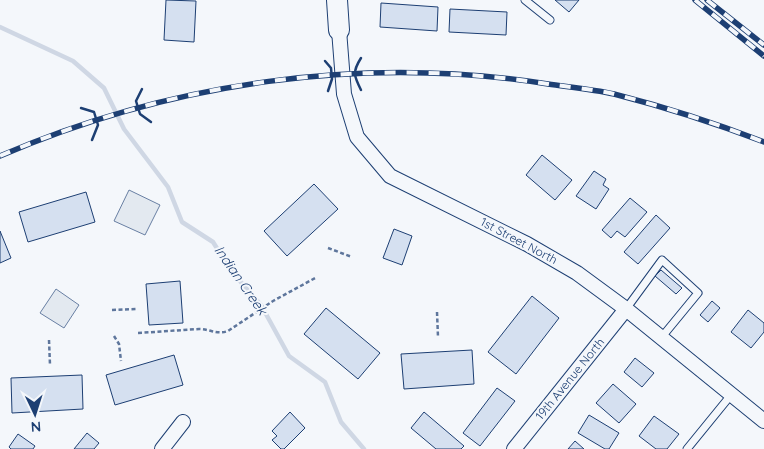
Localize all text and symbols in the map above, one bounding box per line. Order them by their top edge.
street label: 1st Street North [478,214,560,267]
water label: Indian Creek [210,242,272,320]
street label: 19th Avenue North [532,335,607,423]
north arrow [10,389,60,439]
text: N [30,418,42,436]

